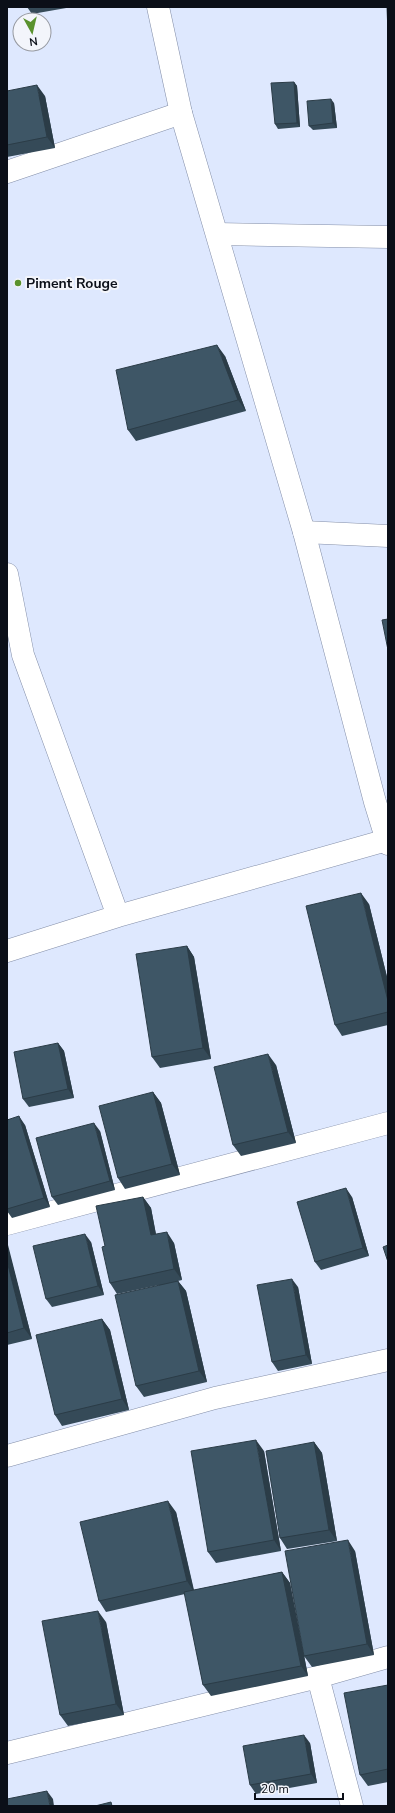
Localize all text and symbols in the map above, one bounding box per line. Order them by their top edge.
north arrow [12,12,52,52]
text: N [28,33,38,49]
place label: Piment Rouge [26,274,118,293]
marker: Piment Rouge [13,278,23,288]
scale bar [255,1775,343,1801]
text: 20 m [261,1781,289,1797]

